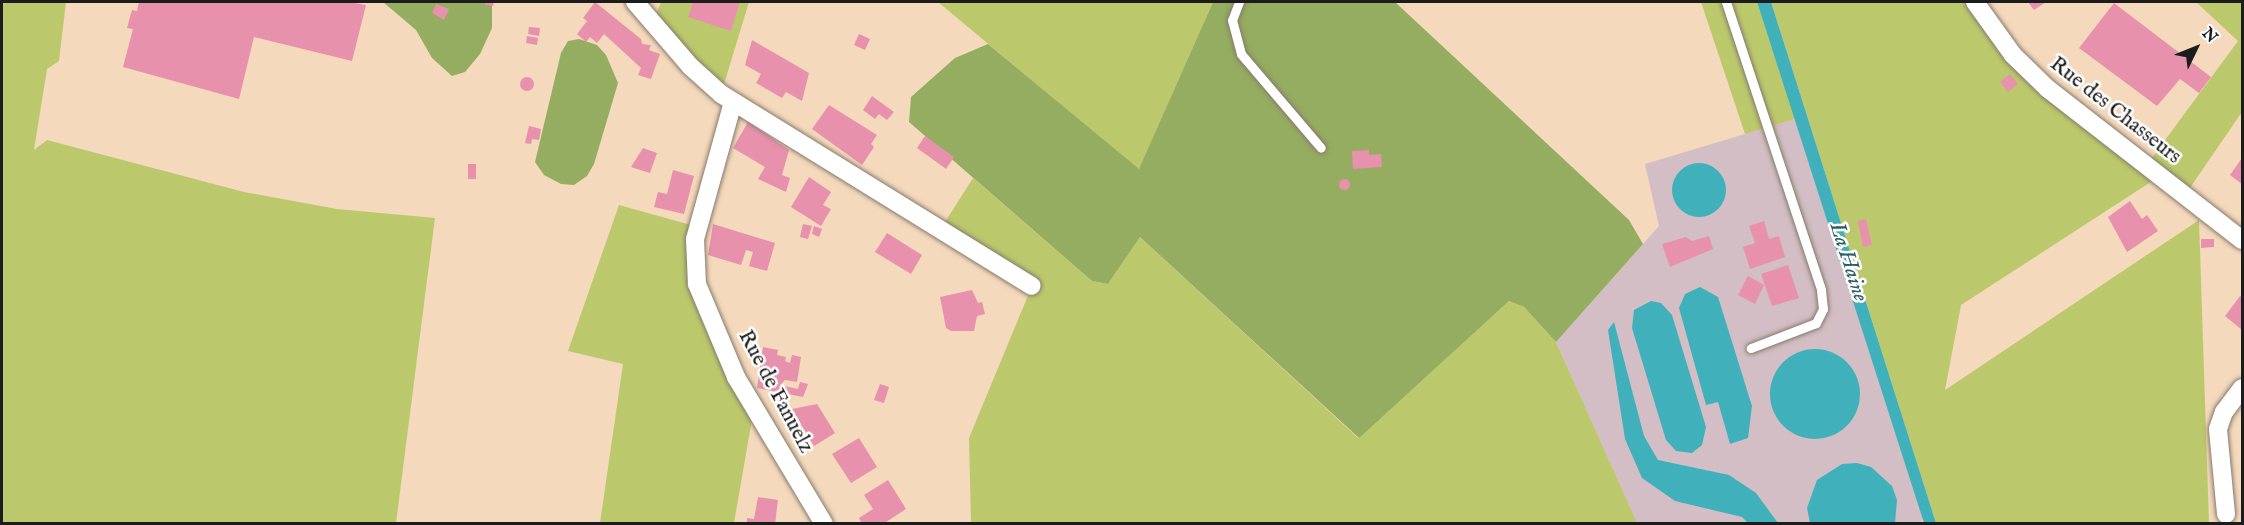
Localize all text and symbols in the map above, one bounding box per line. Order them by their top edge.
north arrow [2166,18,2226,78]
text: N [2197,24,2221,48]
street label: Rue des Chasseurs [2044,52,2186,170]
water label: La Haine [1823,219,1873,305]
street label: Rue de Fanuelz [732,326,818,458]

